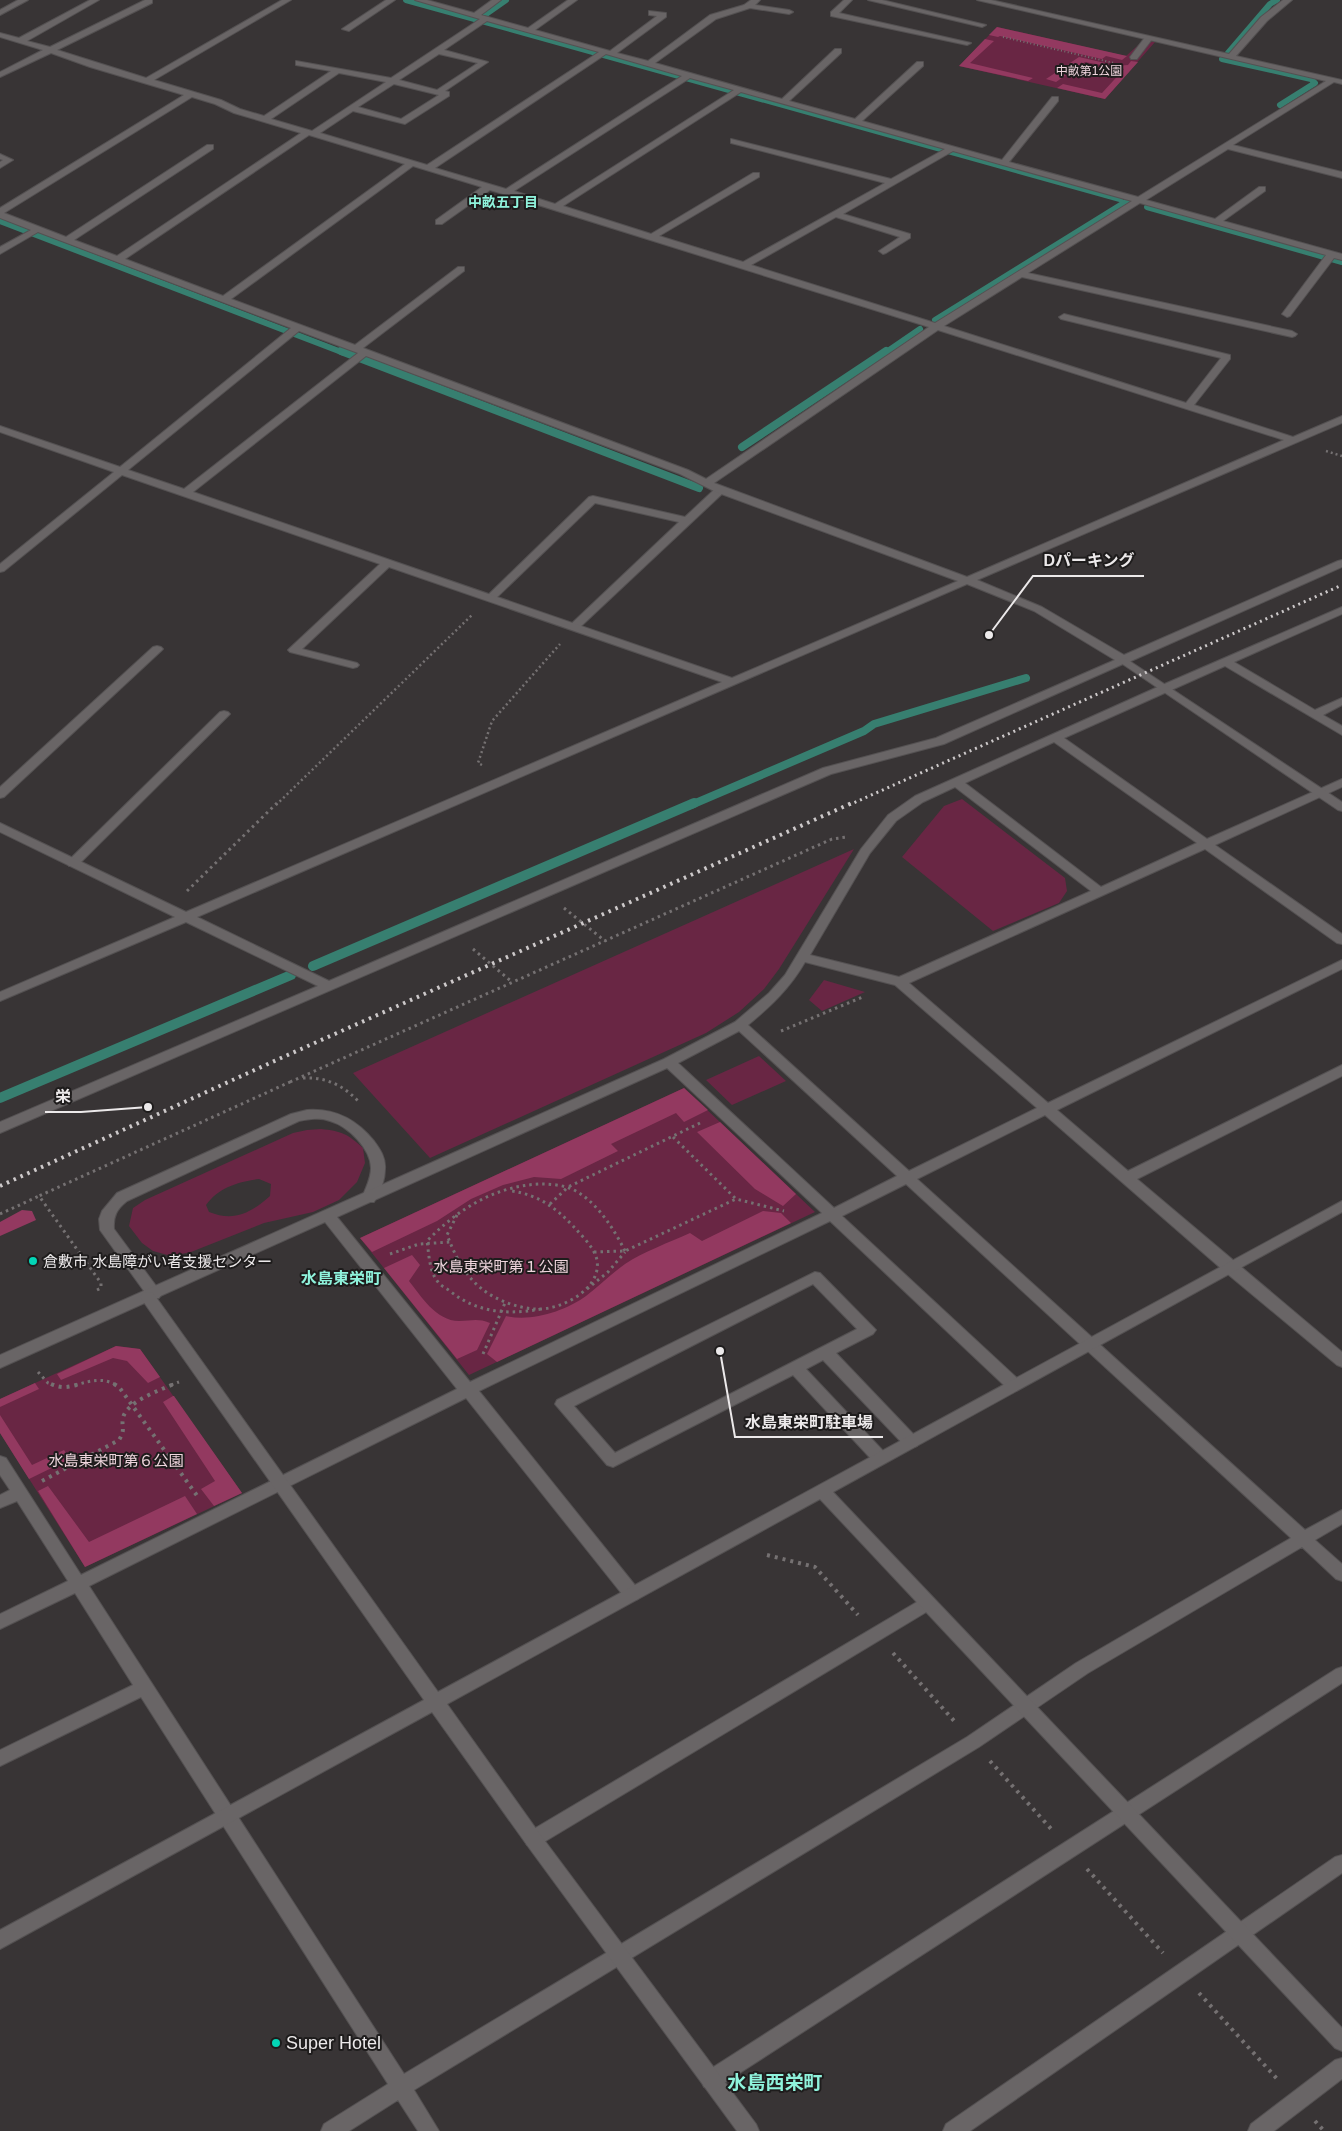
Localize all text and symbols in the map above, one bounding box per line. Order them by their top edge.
park label: 中畝第1公園 [1056,64,1122,78]
district label: 中畝五丁目 [468,194,538,210]
callout: Dパーキング [1033,545,1144,576]
text: Dパーキング [1043,551,1135,569]
callout: 栄 [45,1081,81,1112]
text: 栄 [55,1088,71,1105]
place label: 倉敷市 水島障がい者支援センター [43,1253,272,1270]
marker: 倉敷市 水島障がい者支援センター [27,1255,39,1267]
park label: 水島東栄町第１公園 [433,1258,569,1275]
district label: 水島東栄町 [301,1270,381,1287]
callout: 水島東栄町駐車場 [735,1406,883,1437]
text: 水島東栄町駐車場 [745,1414,873,1431]
park label: 水島東栄町第６公園 [48,1452,184,1469]
place label: Super Hotel [286,2033,381,2053]
marker: Super Hotel [270,2037,282,2049]
district label: 水島西栄町 [727,2072,823,2093]

